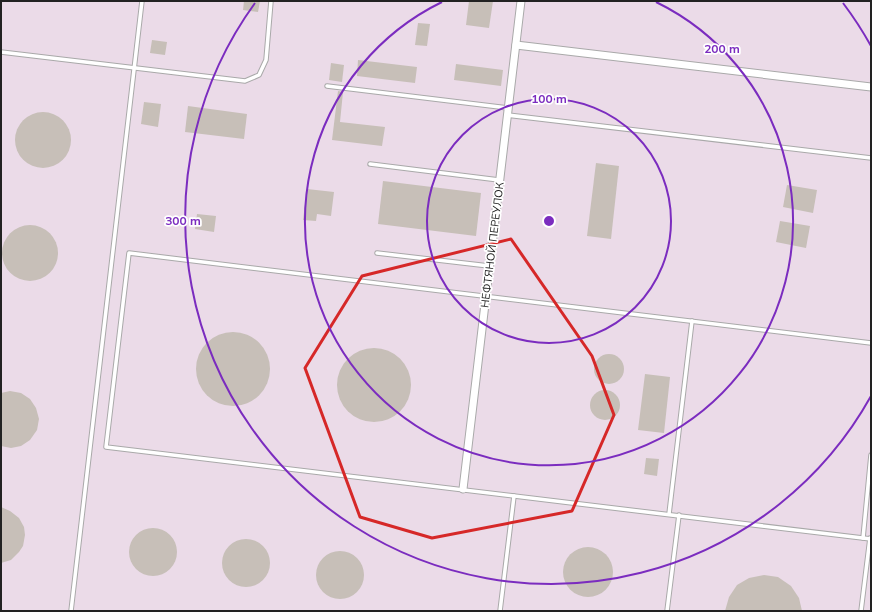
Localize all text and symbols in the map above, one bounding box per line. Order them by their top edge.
text: 200 m [704,41,740,56]
text: 100 m [531,91,567,106]
street label: НЕФТЯНОЙ ПЕРЕУЛОК [477,181,507,309]
text: 300 m [165,213,201,228]
centre of rings [542,214,556,228]

